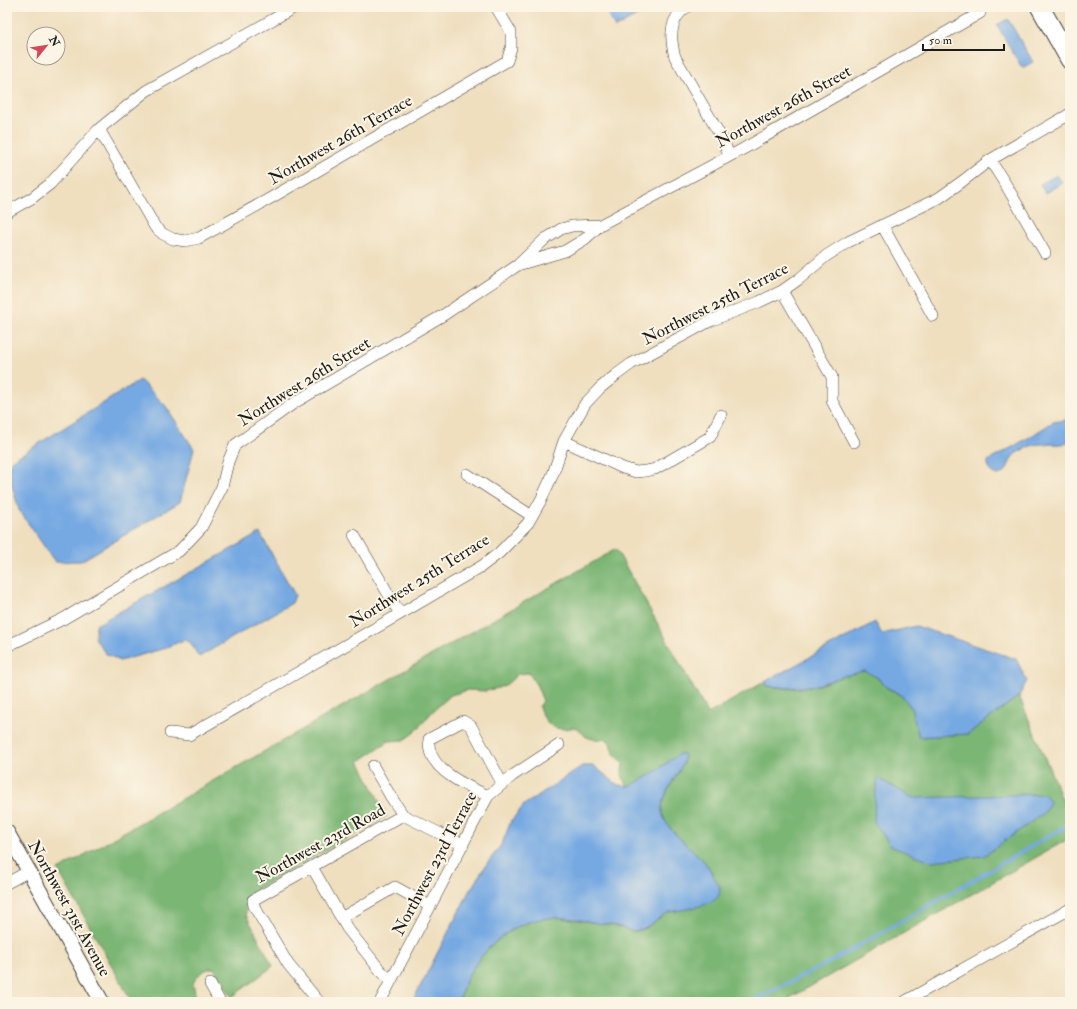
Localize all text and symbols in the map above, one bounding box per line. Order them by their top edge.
north arrow [26,26,66,66]
scale bar [923,26,1004,52]
text: N [46,33,63,50]
text: 50 m [929,33,953,48]
street label: Northwest 26th Street [712,60,855,152]
street label: Northwest 26th Terrace [265,90,416,189]
street label: Northwest 25th Terrace [639,258,792,349]
street label: Northwest 26th Street [234,332,375,431]
street label: Northwest 25th Terrace [345,529,493,632]
street label: Northwest 23rd Terrace [388,787,481,939]
street label: Northwest 23rd Road [252,799,389,888]
street label: Northwest 31st Avenue [23,836,116,980]

